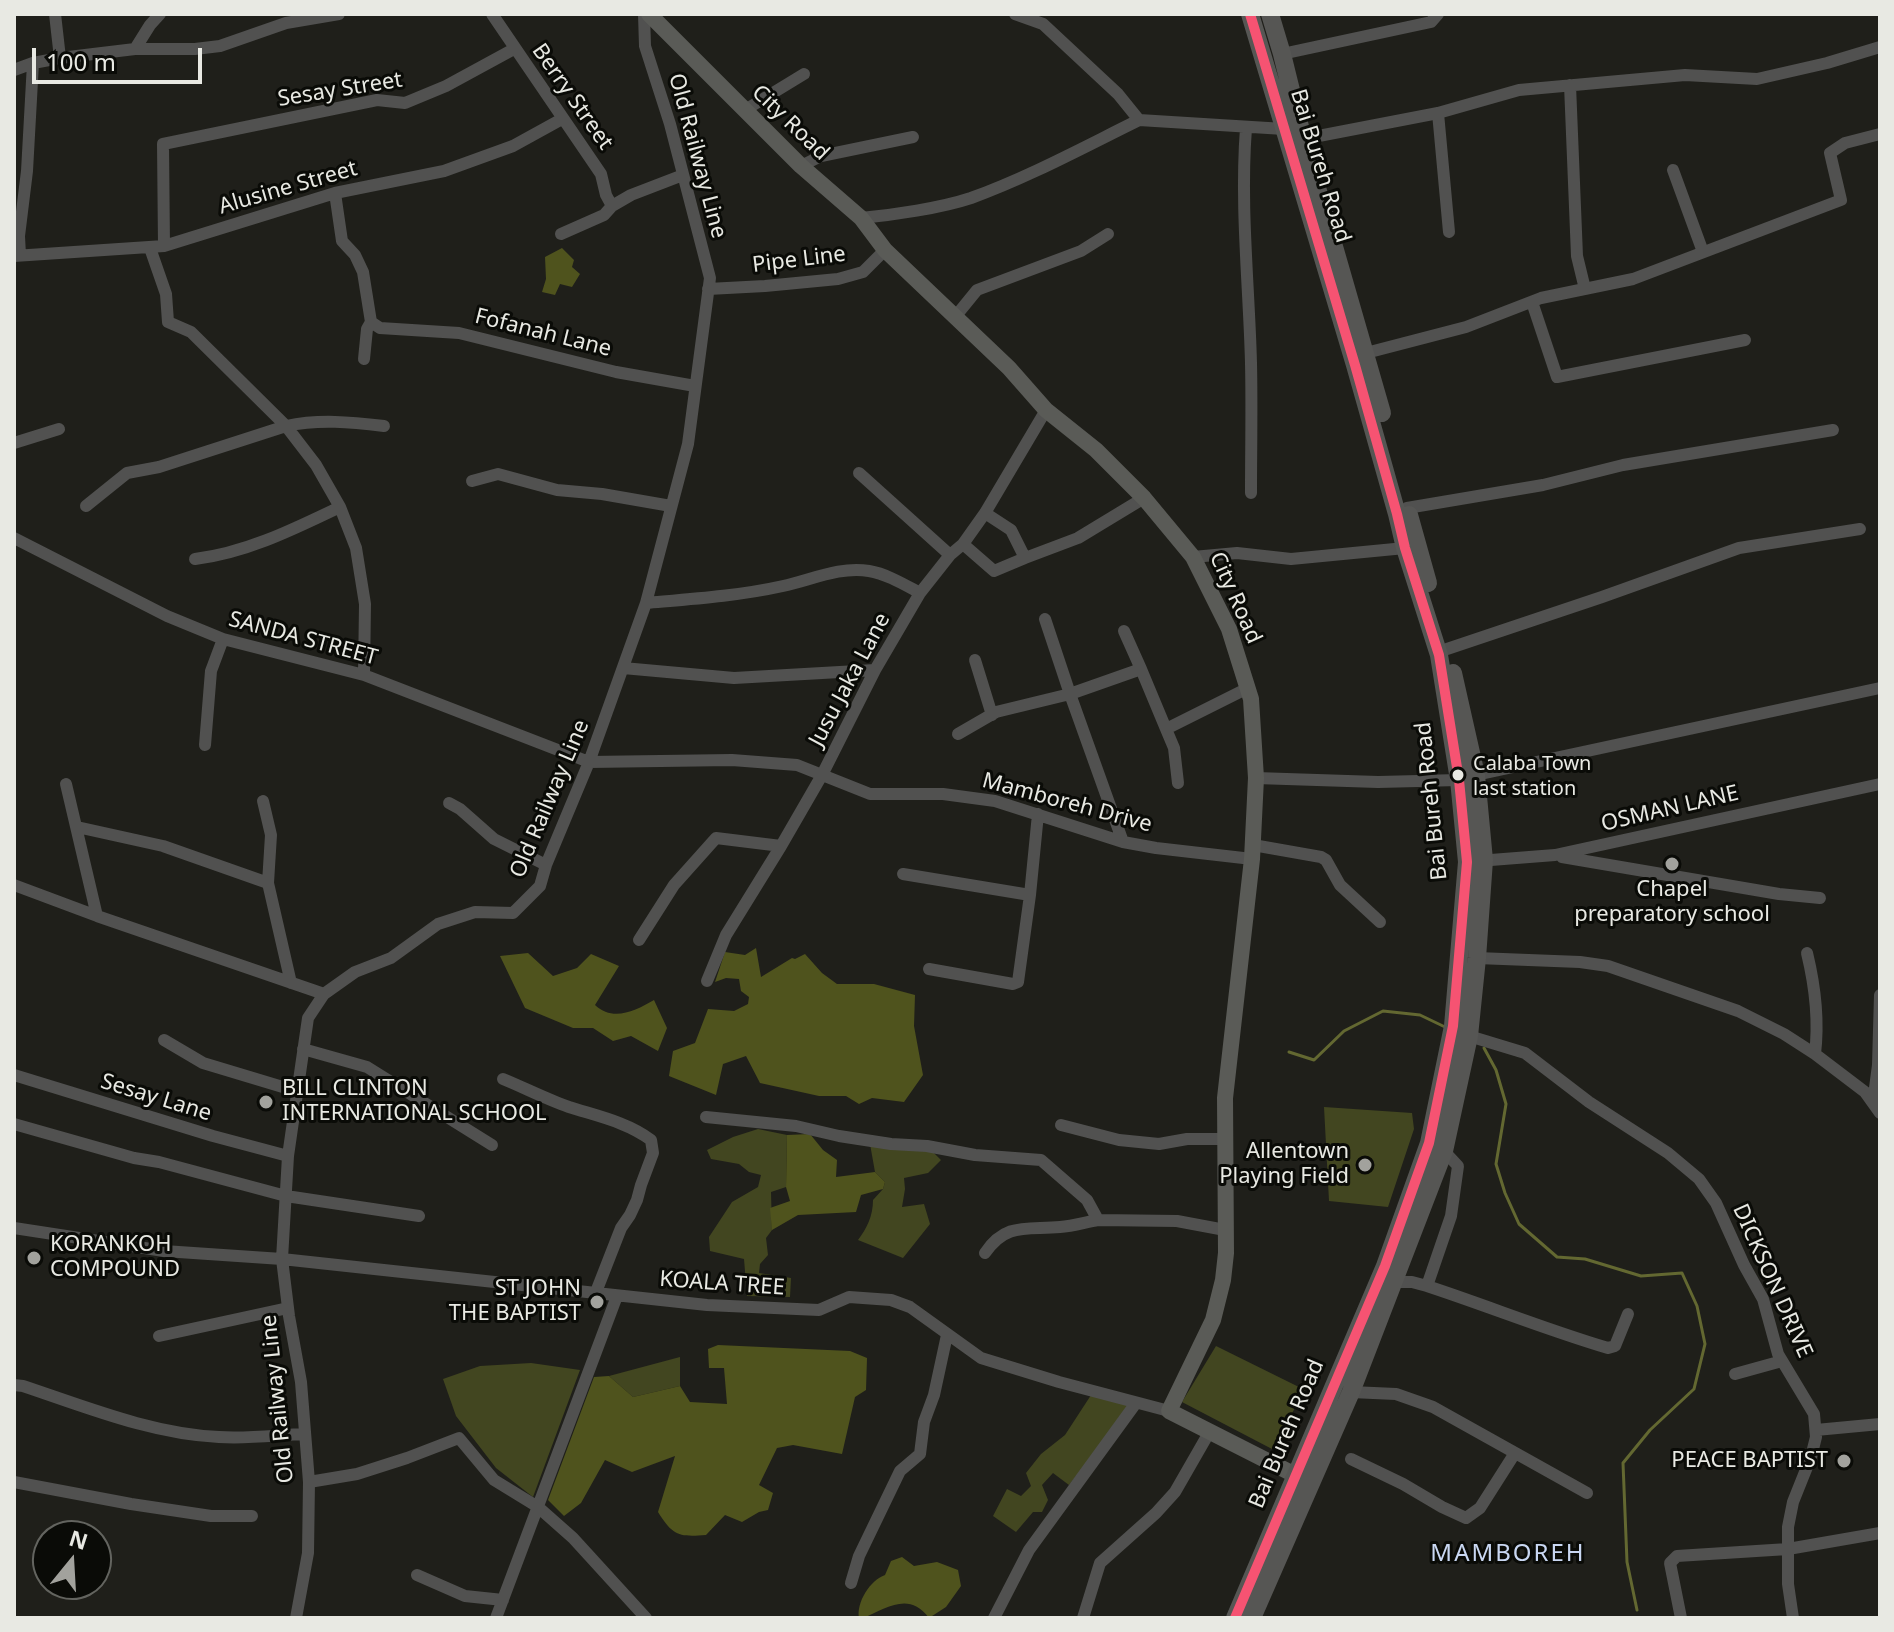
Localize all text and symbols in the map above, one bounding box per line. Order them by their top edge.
scale bar [36,32,206,82]
street label: Berry Street [526,39,618,155]
text: 100 m [46,45,116,78]
street label: Sesay Street [276,67,404,113]
street label: Old Railway Line [662,71,732,241]
street label: City Road [746,80,834,166]
street label: Bai Bureh Road [1284,86,1356,246]
street label: Alusine Street [216,156,360,220]
street label: Pipe Line [751,241,847,279]
street label: Fofanah Lane [472,303,614,363]
street label: City Road [1203,548,1267,648]
street label: SANDA STREET [226,606,380,672]
street label: Jusu Jaka Lane [804,609,896,751]
street label: Old Railway Line [505,716,595,882]
street label: Bai Bureh Road [1411,720,1453,882]
place label: Calaba Town last station [1473,752,1591,799]
marker: Calaba Town last station [1450,767,1466,783]
street label: Mamboreh Drive [979,768,1155,838]
street label: OSMAN LANE [1599,780,1741,838]
marker: Chapel preparatory school [1663,855,1681,873]
place label: Chapel preparatory school [1574,877,1770,928]
street label: Sesay Lane [98,1069,214,1127]
place label: BILL CLINTON INTERNATIONAL SCHOOL [282,1076,547,1128]
marker: BILL CLINTON INTERNATIONAL SCHOOL [257,1093,275,1111]
place label: Allentown Playing Field [1219,1139,1349,1190]
marker: Allentown Playing Field [1356,1156,1374,1174]
street label: DICKSON DRIVE [1726,1200,1818,1362]
place label: KORANKOH COMPOUND [50,1232,180,1284]
marker: KORANKOH COMPOUND [25,1249,43,1267]
street label: KOALA TREE [658,1266,786,1302]
place label: ST JOHN THE BAPTIST [449,1276,581,1328]
marker: ST JOHN THE BAPTIST [588,1293,606,1311]
street label: Old Railway Line [256,1313,300,1485]
street label: Bai Bureh Road [1244,1356,1330,1512]
place label: PEACE BAPTIST [1671,1448,1828,1474]
marker: PEACE BAPTIST [1835,1452,1853,1470]
north arrow [32,1520,112,1600]
text: N [66,1522,92,1556]
district label: MAMBOREH [1430,1540,1586,1568]

